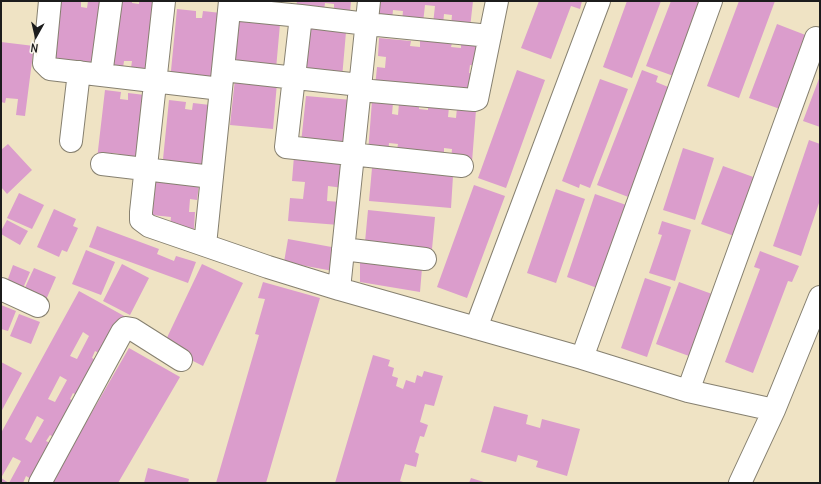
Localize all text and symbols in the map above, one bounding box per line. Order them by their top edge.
north arrow [16,16,56,56]
text: N [30,40,39,55]

